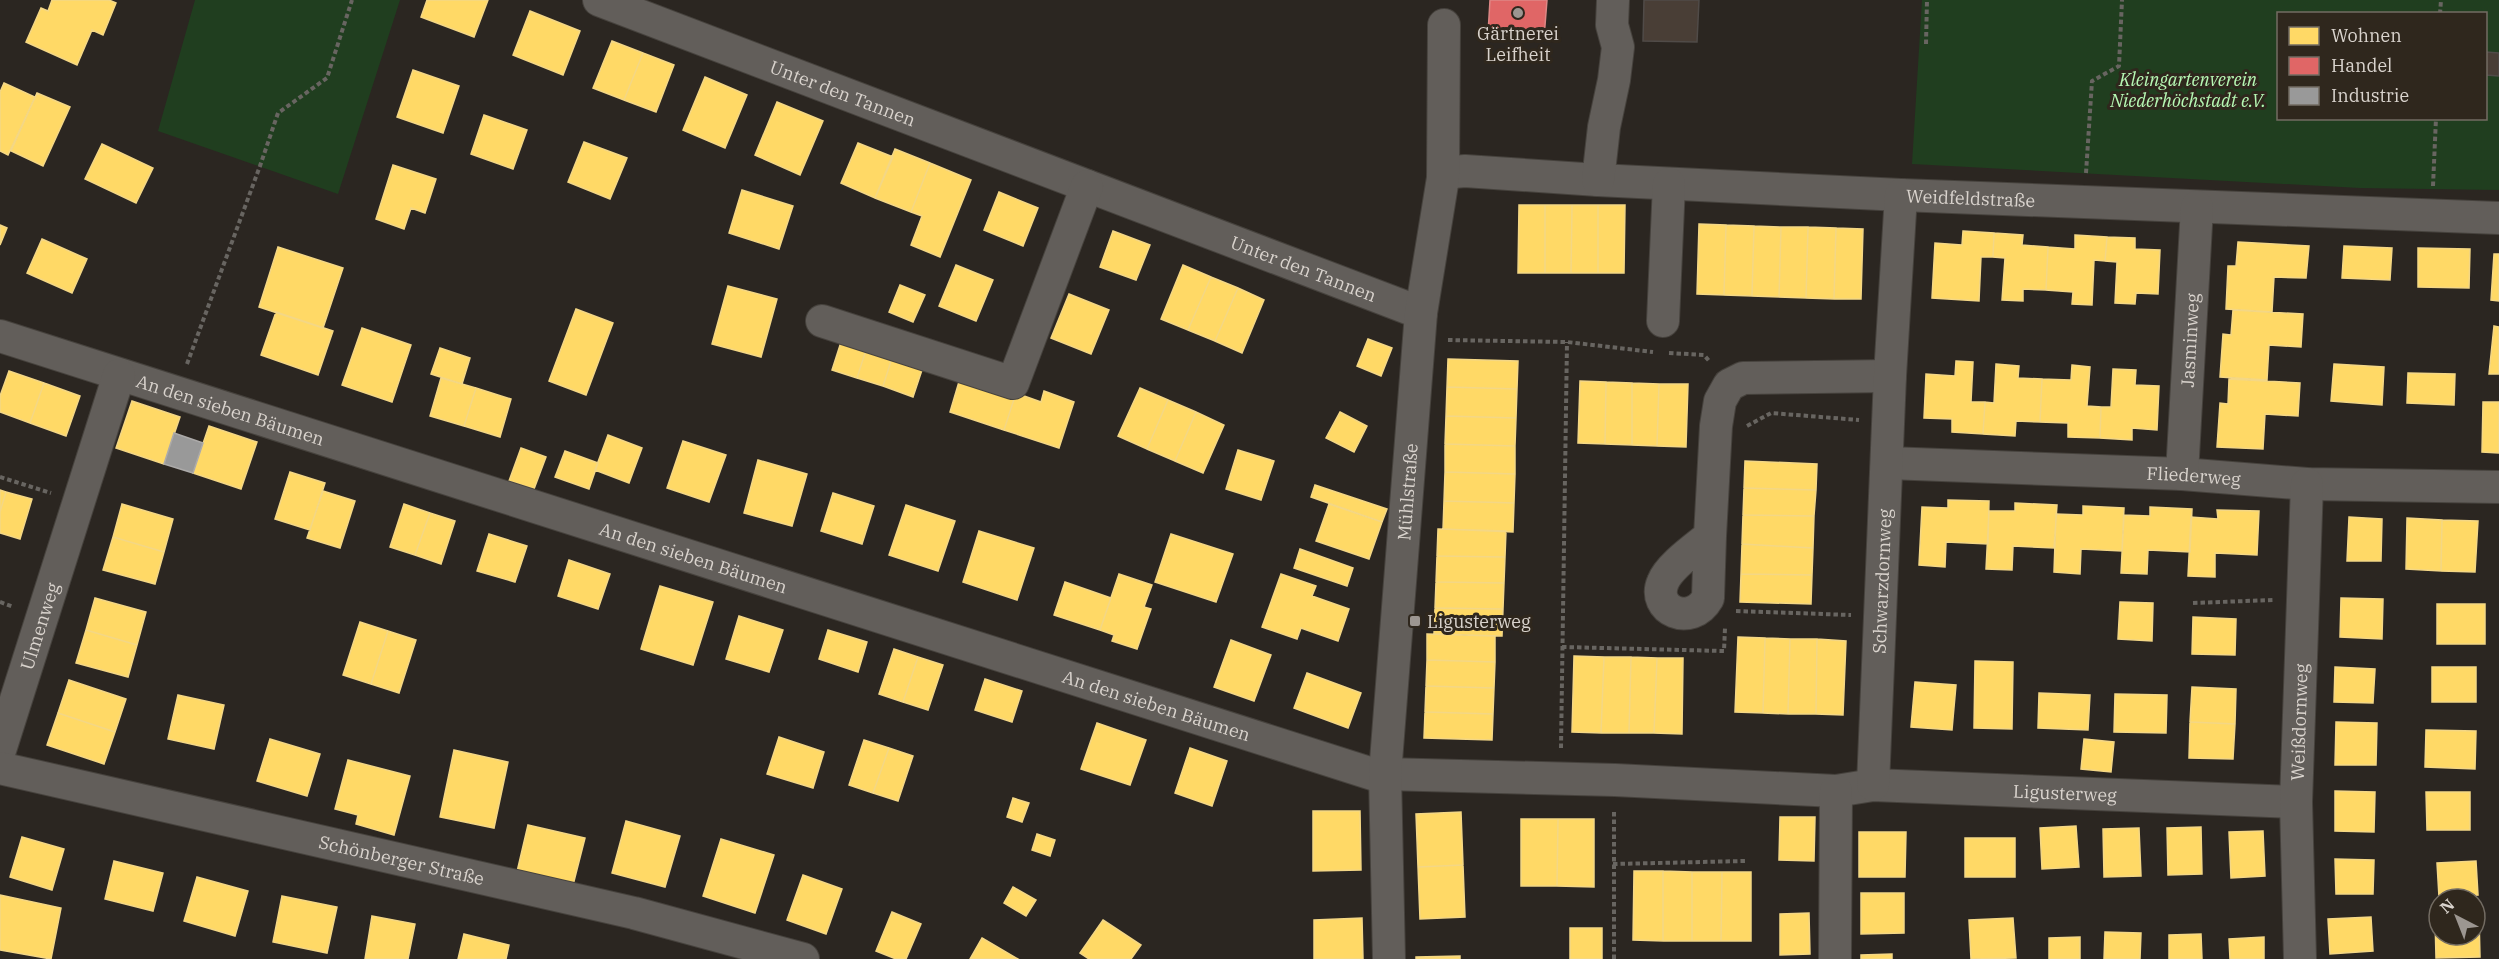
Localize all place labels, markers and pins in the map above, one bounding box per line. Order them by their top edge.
marker: Gärtnerei Leifheit [1511,6,1525,20]
place label: Gärtnerei Leifheit [1477,22,1559,66]
place label: Ligusterweg [1427,610,1531,633]
marker: Ligusterweg [1408,614,1422,628]

